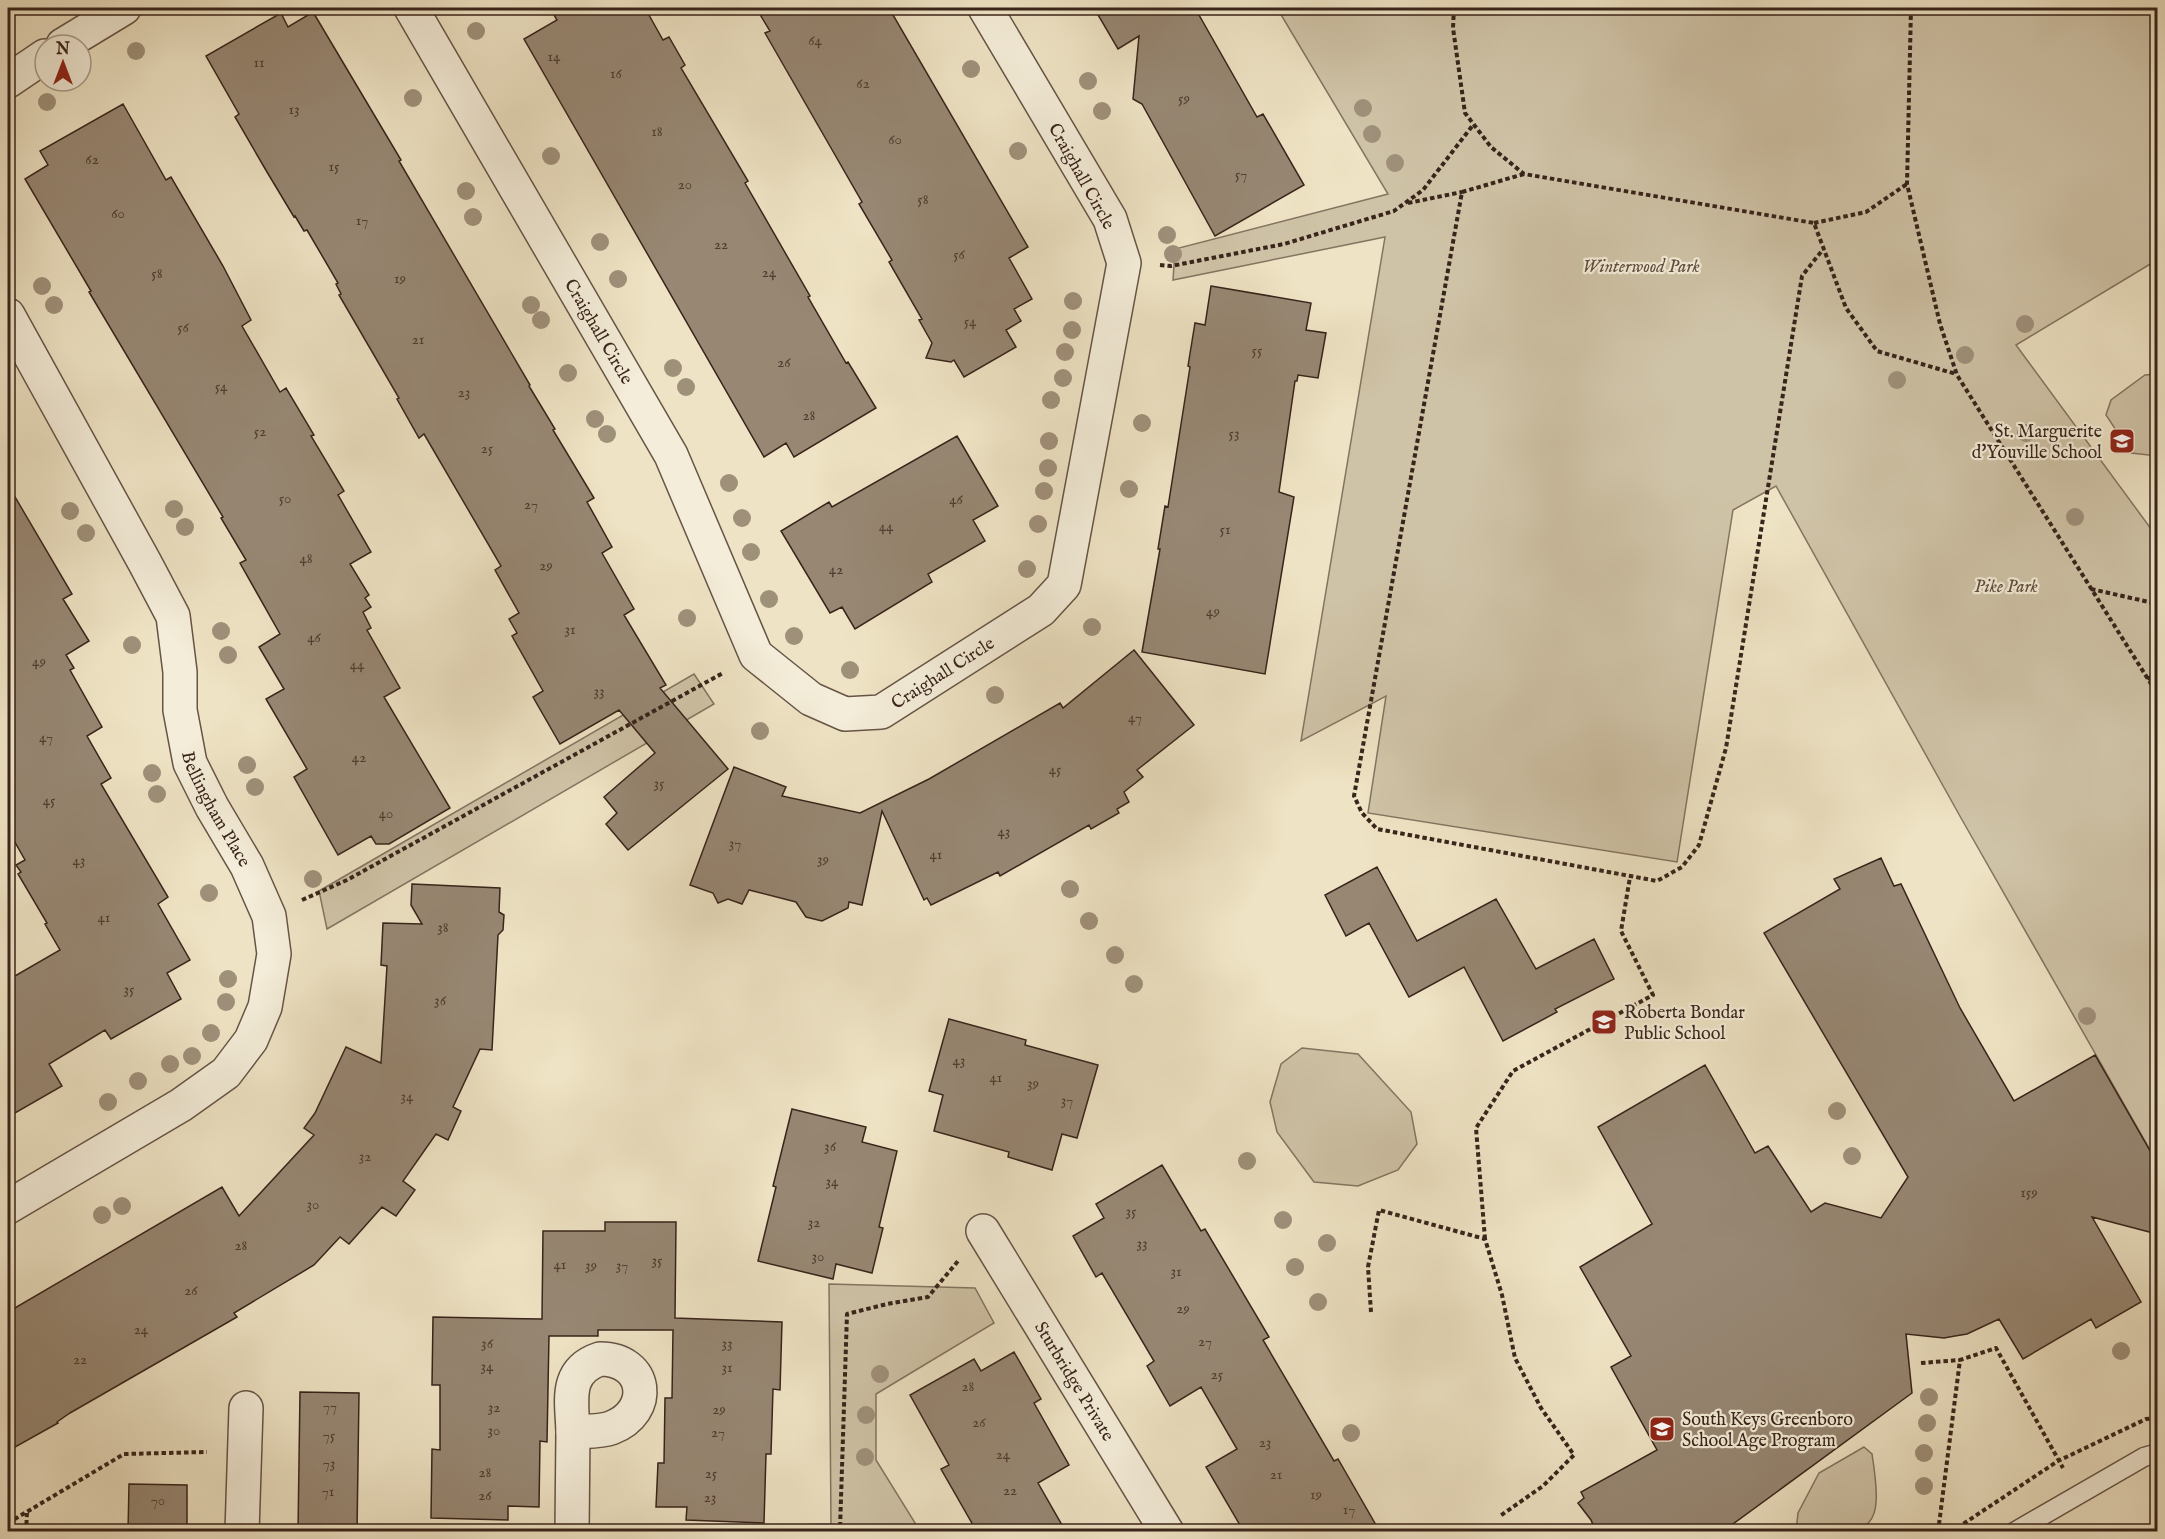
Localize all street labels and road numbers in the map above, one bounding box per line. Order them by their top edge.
street label: Craighall Circle [1042,120,1119,234]
street label: Craighall Circle [558,275,637,389]
street label: Craighall Circle [887,633,999,715]
street label: Bellingham Place [175,749,255,872]
street label: Sturbridge Private [1028,1318,1119,1446]

